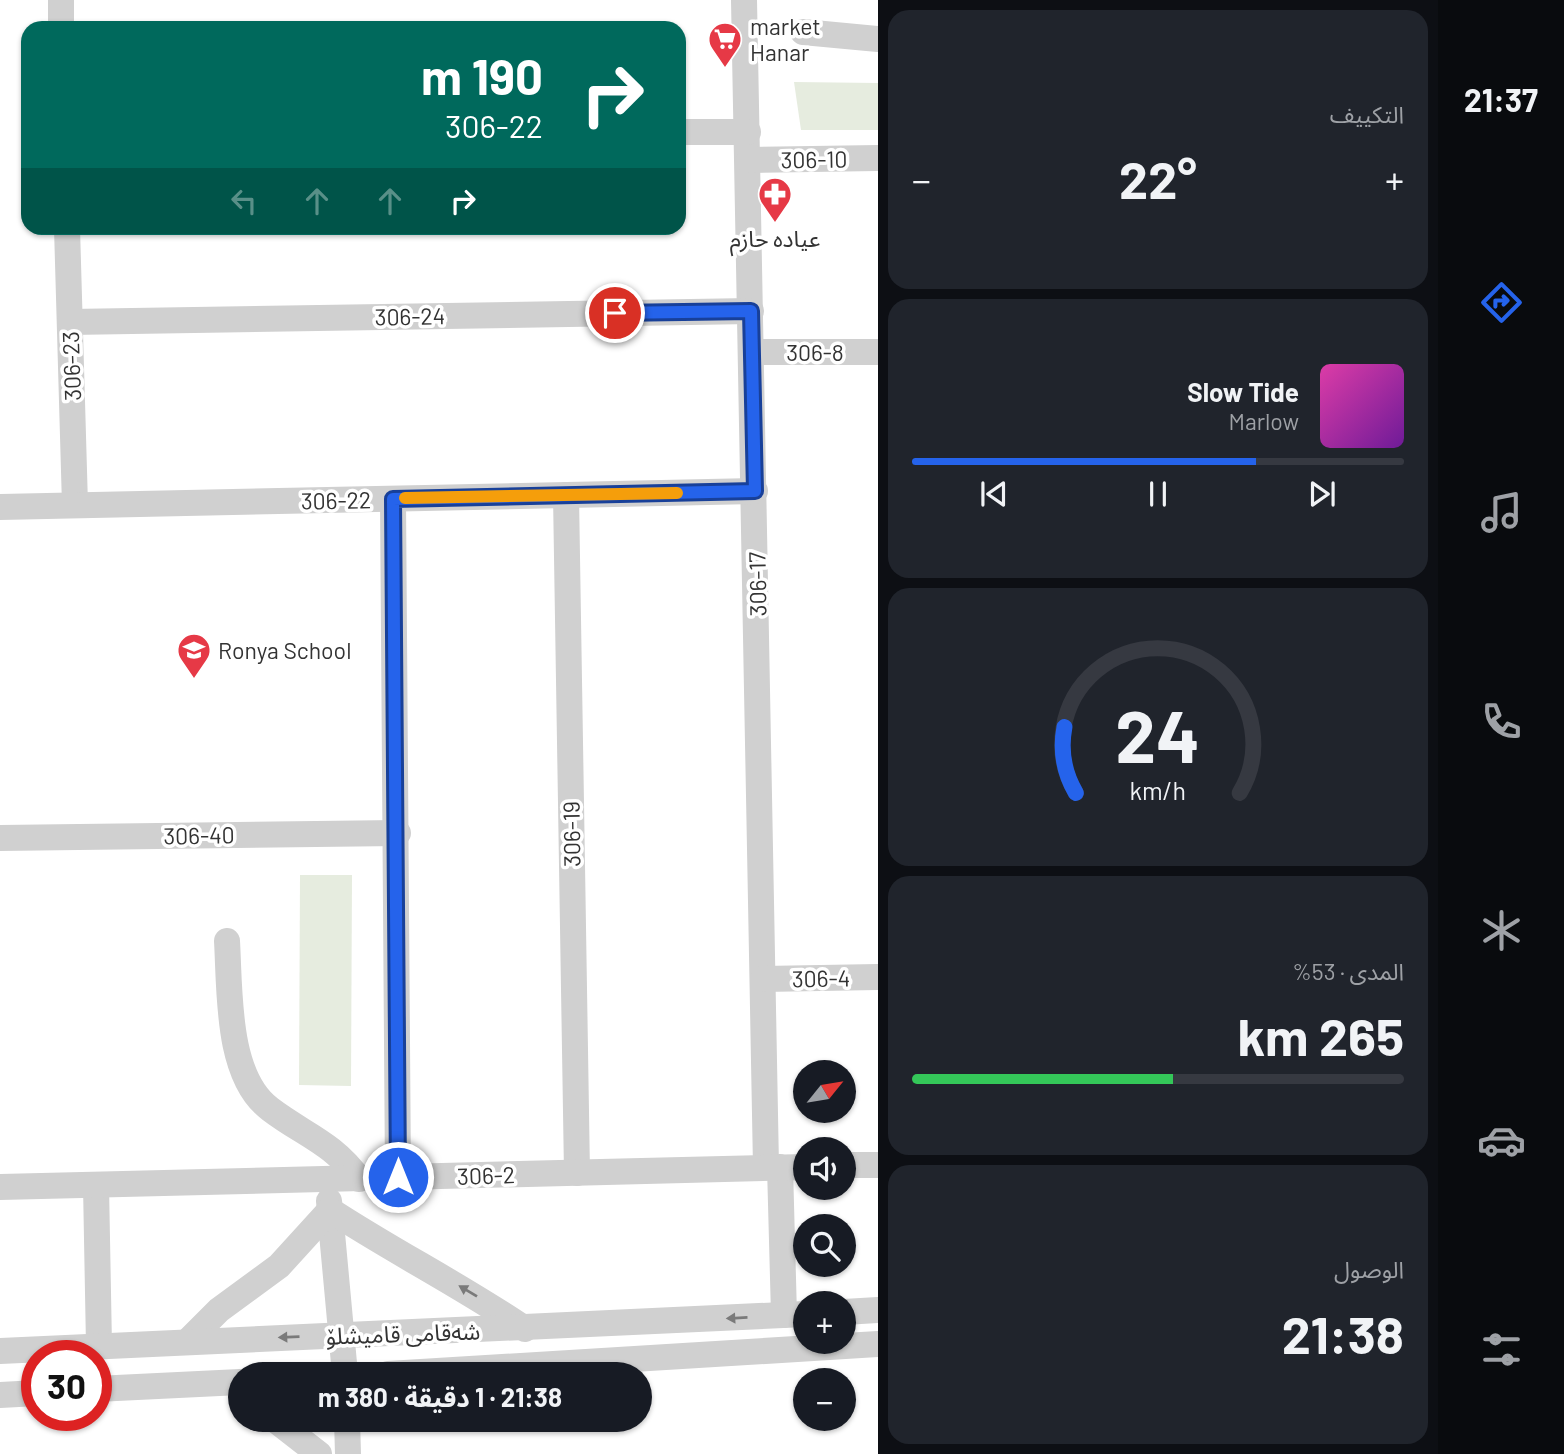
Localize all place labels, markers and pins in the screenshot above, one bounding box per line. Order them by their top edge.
place label: market Hanar [750,12,821,66]
supermarket icon: market Hanar [706,20,744,69]
pharmacy icon: عياده حازم [756,175,794,224]
place label: عياده حازم [730,224,820,257]
pin [585,283,645,343]
school or university icon: Ronya School [175,631,213,680]
place label: Ronya School [218,636,351,664]

